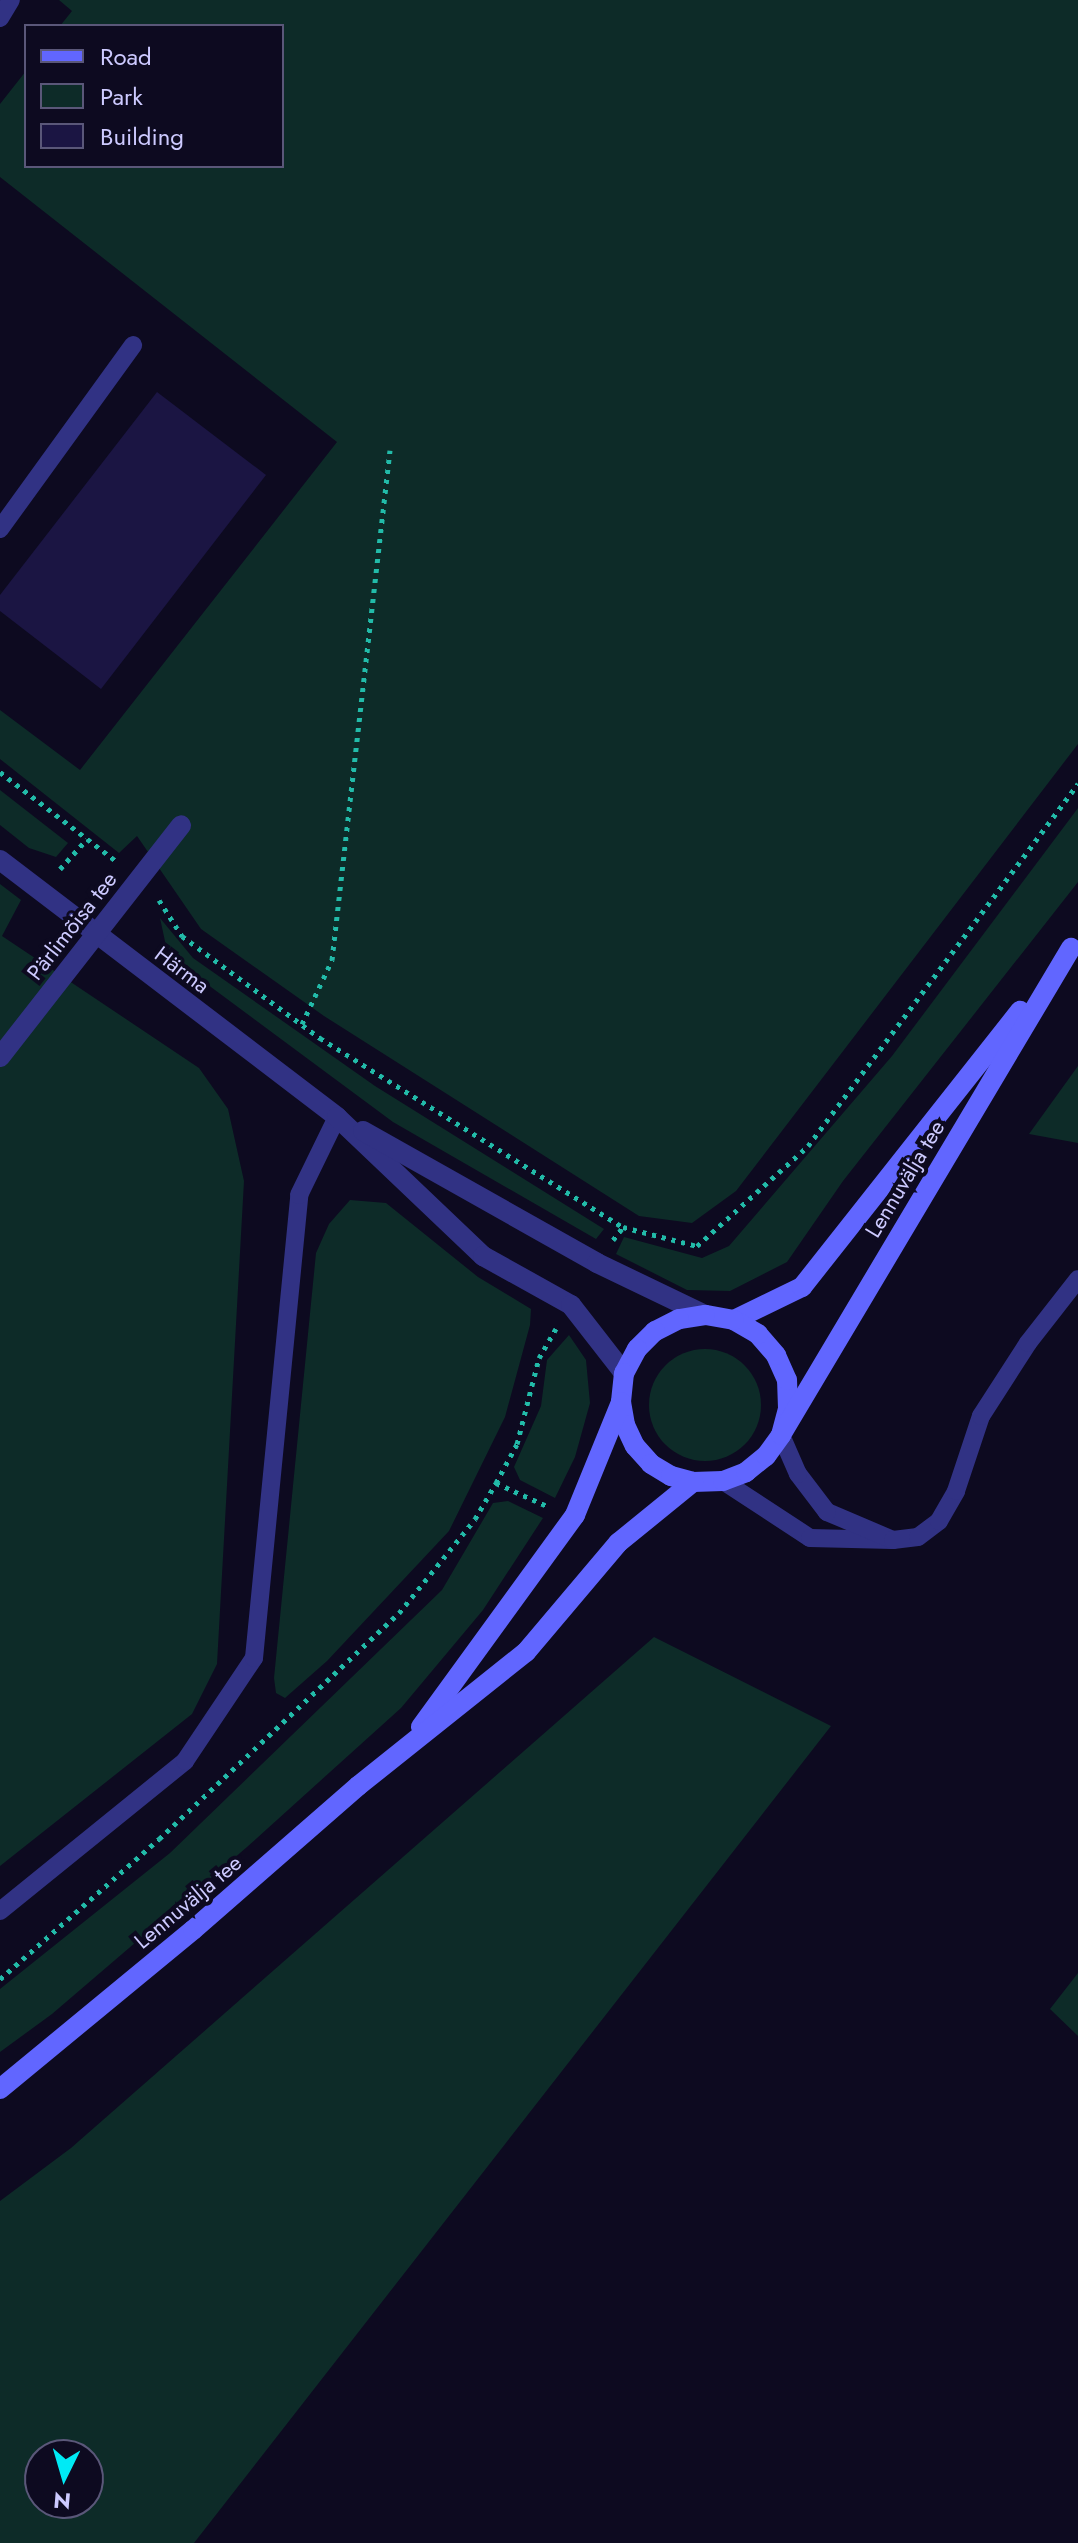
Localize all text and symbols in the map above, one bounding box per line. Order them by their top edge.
legend [24,24,284,168]
text: Road [100,39,152,74]
text: Park [100,79,143,114]
text: Building [100,119,184,154]
street label: Pärlimõisa tee [22,867,122,985]
street label: Härma [149,941,215,999]
street label: Lennuvälja tee [860,1116,950,1242]
street label: Lennuvälja tee [129,1849,247,1955]
north arrow [24,2439,104,2519]
text: N [52,2484,72,2518]

